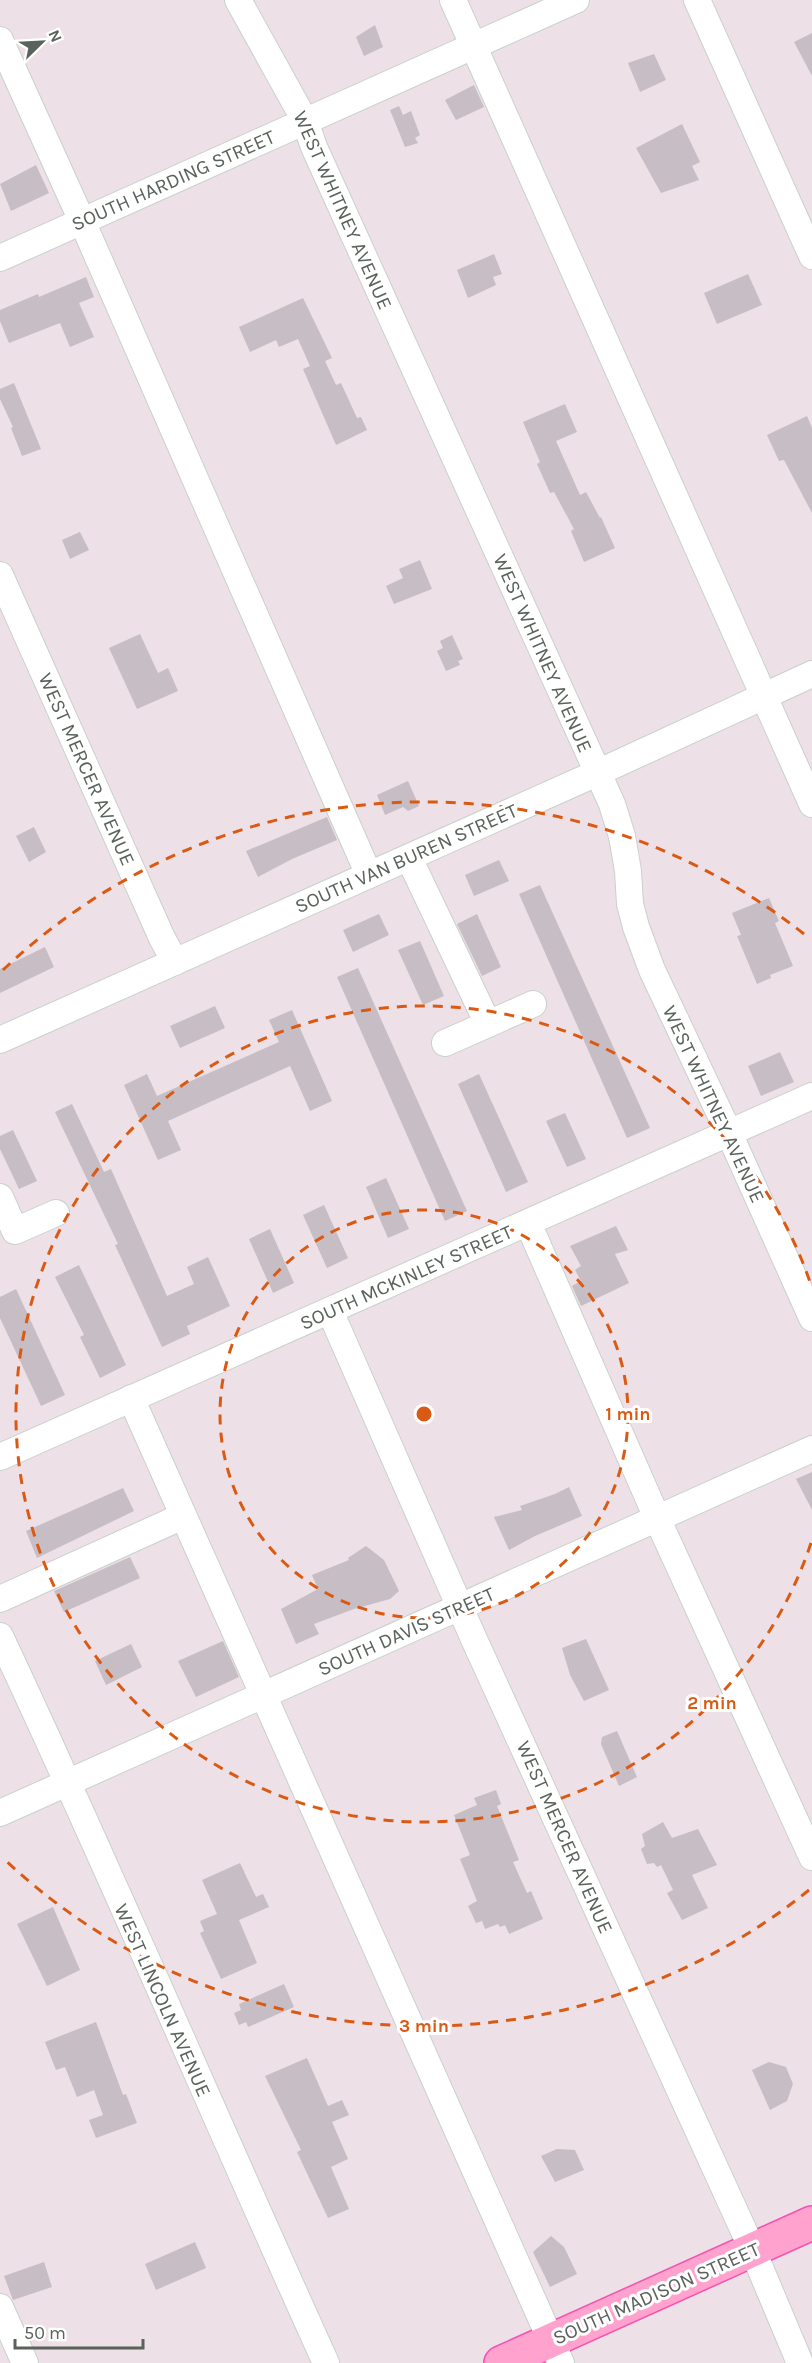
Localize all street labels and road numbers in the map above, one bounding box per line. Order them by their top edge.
street label: WEST WHITNEY AVENUE [288,107,397,313]
street label: SOUTH HARDING STREET [68,125,278,236]
street label: WEST WHITNEY AVENUE [488,550,597,756]
street label: WEST MERCER AVENUE [34,669,139,869]
street label: SOUTH VAN BUREN STREET [291,799,521,918]
street label: WEST WHITNEY AVENUE [658,1002,769,1206]
street label: SOUTH MCKINLEY STREET [296,1220,516,1335]
street label: SOUTH DAVIS STREET [314,1582,498,1681]
street label: WEST MERCER AVENUE [512,1737,617,1937]
street label: WEST LINCOLN AVENUE [110,1900,216,2100]
street label: SOUTH MADISON STREET [549,2237,763,2349]

